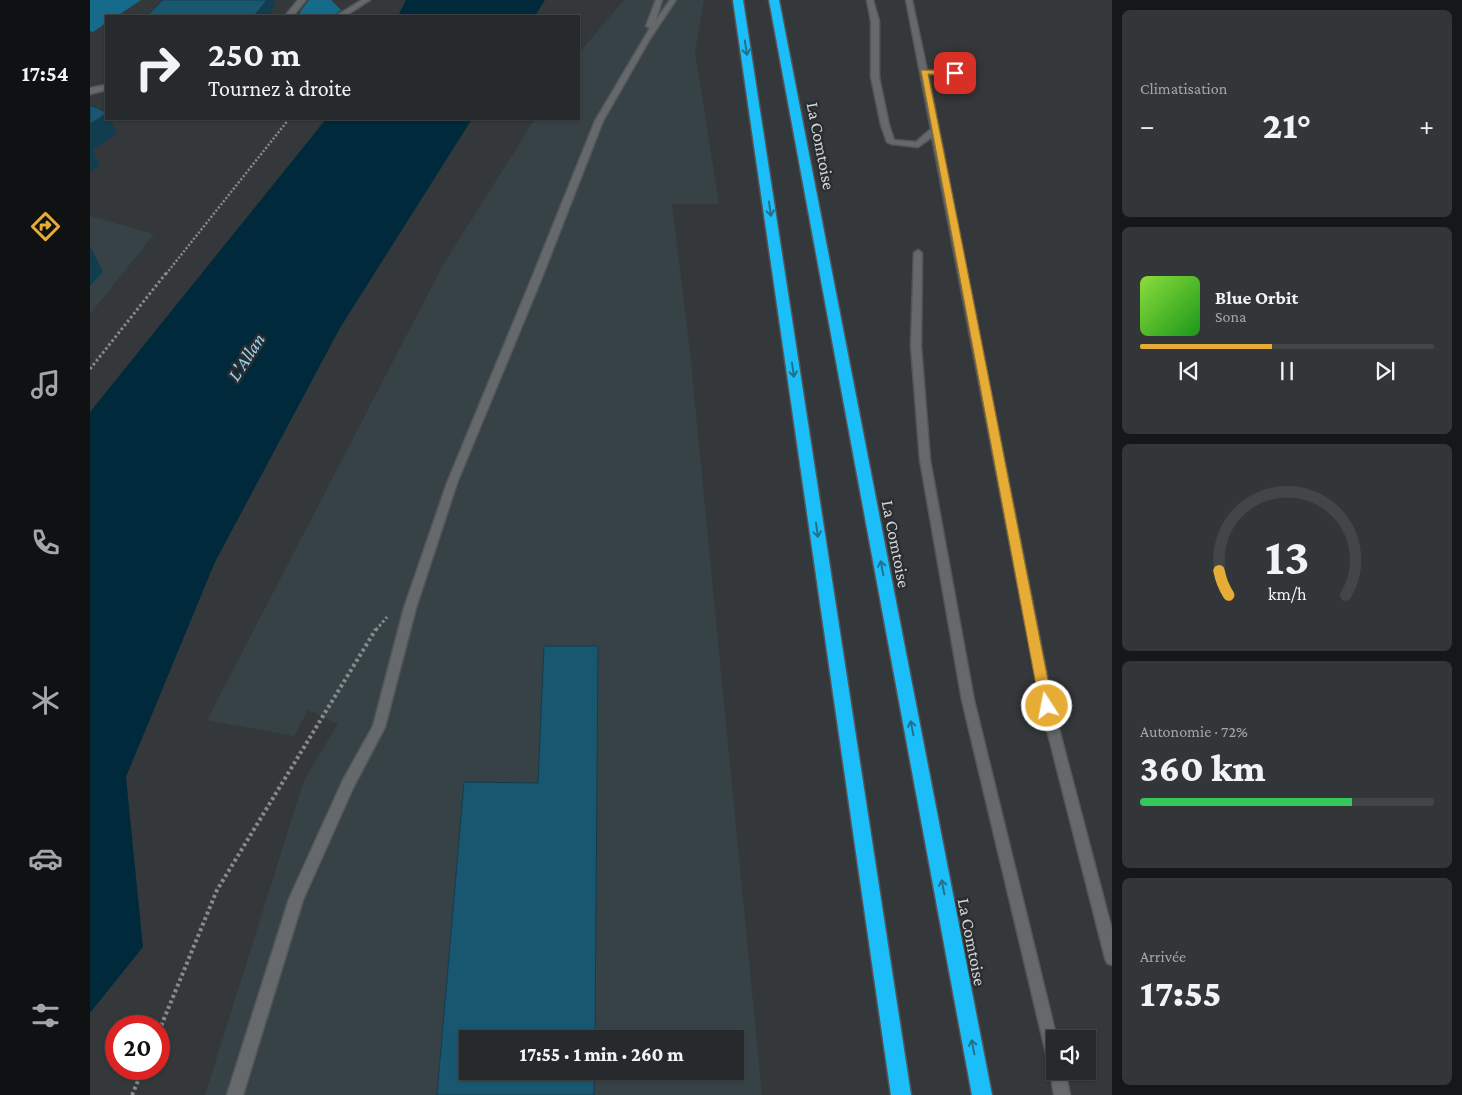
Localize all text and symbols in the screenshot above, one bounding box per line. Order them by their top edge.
icon: right [125,35,190,100]
text: 250 m [208,35,301,74]
one-way arrow [741,40,751,56]
pin [934,52,976,94]
icon: arrive [941,59,969,87]
text: 17:54 [21,61,69,86]
text: Tournez à droite [208,76,351,101]
text: Climatisation [1140,80,1227,97]
street label: La Comtoise [803,100,839,192]
text: 21° [1263,104,1311,146]
text: − [1140,110,1155,141]
text: + [1419,110,1434,141]
one-way arrow [765,201,775,217]
icon: directions [28,209,63,244]
text: Blue Orbit [1215,287,1298,308]
text: Sona [1215,308,1246,325]
water label: L'Allan [223,329,269,385]
icon: previous [1175,357,1203,385]
icon: pause [1273,357,1301,385]
icon: next [1371,357,1399,385]
one-way arrow [789,361,799,377]
icon: music [28,367,63,402]
street label: La Comtoise [878,498,914,590]
one-way arrow [812,522,822,538]
icon: phone [28,525,63,560]
text: 13 [1265,527,1309,585]
one-way arrow [877,561,886,577]
text: km/h [1268,584,1307,604]
position arrow [1020,679,1072,731]
icon: climate [28,683,63,718]
one-way arrow [907,720,917,736]
text: Autonomie · 72% [1140,723,1248,740]
text: 360 km [1140,747,1266,789]
icon: car [28,841,63,876]
one-way arrow [937,880,947,896]
street label: La Comtoise [954,896,990,988]
text: Arrivée [1140,948,1186,965]
text: 17:55 [1140,972,1221,1014]
icon: filters [28,998,63,1033]
speed limit sign: 20 [105,1015,170,1080]
map controls [1046,1030,1096,1080]
button: sound [1046,1030,1096,1080]
one-way arrow [968,1040,977,1056]
text: 17:55 · 1 min · 260 m [519,1044,684,1065]

